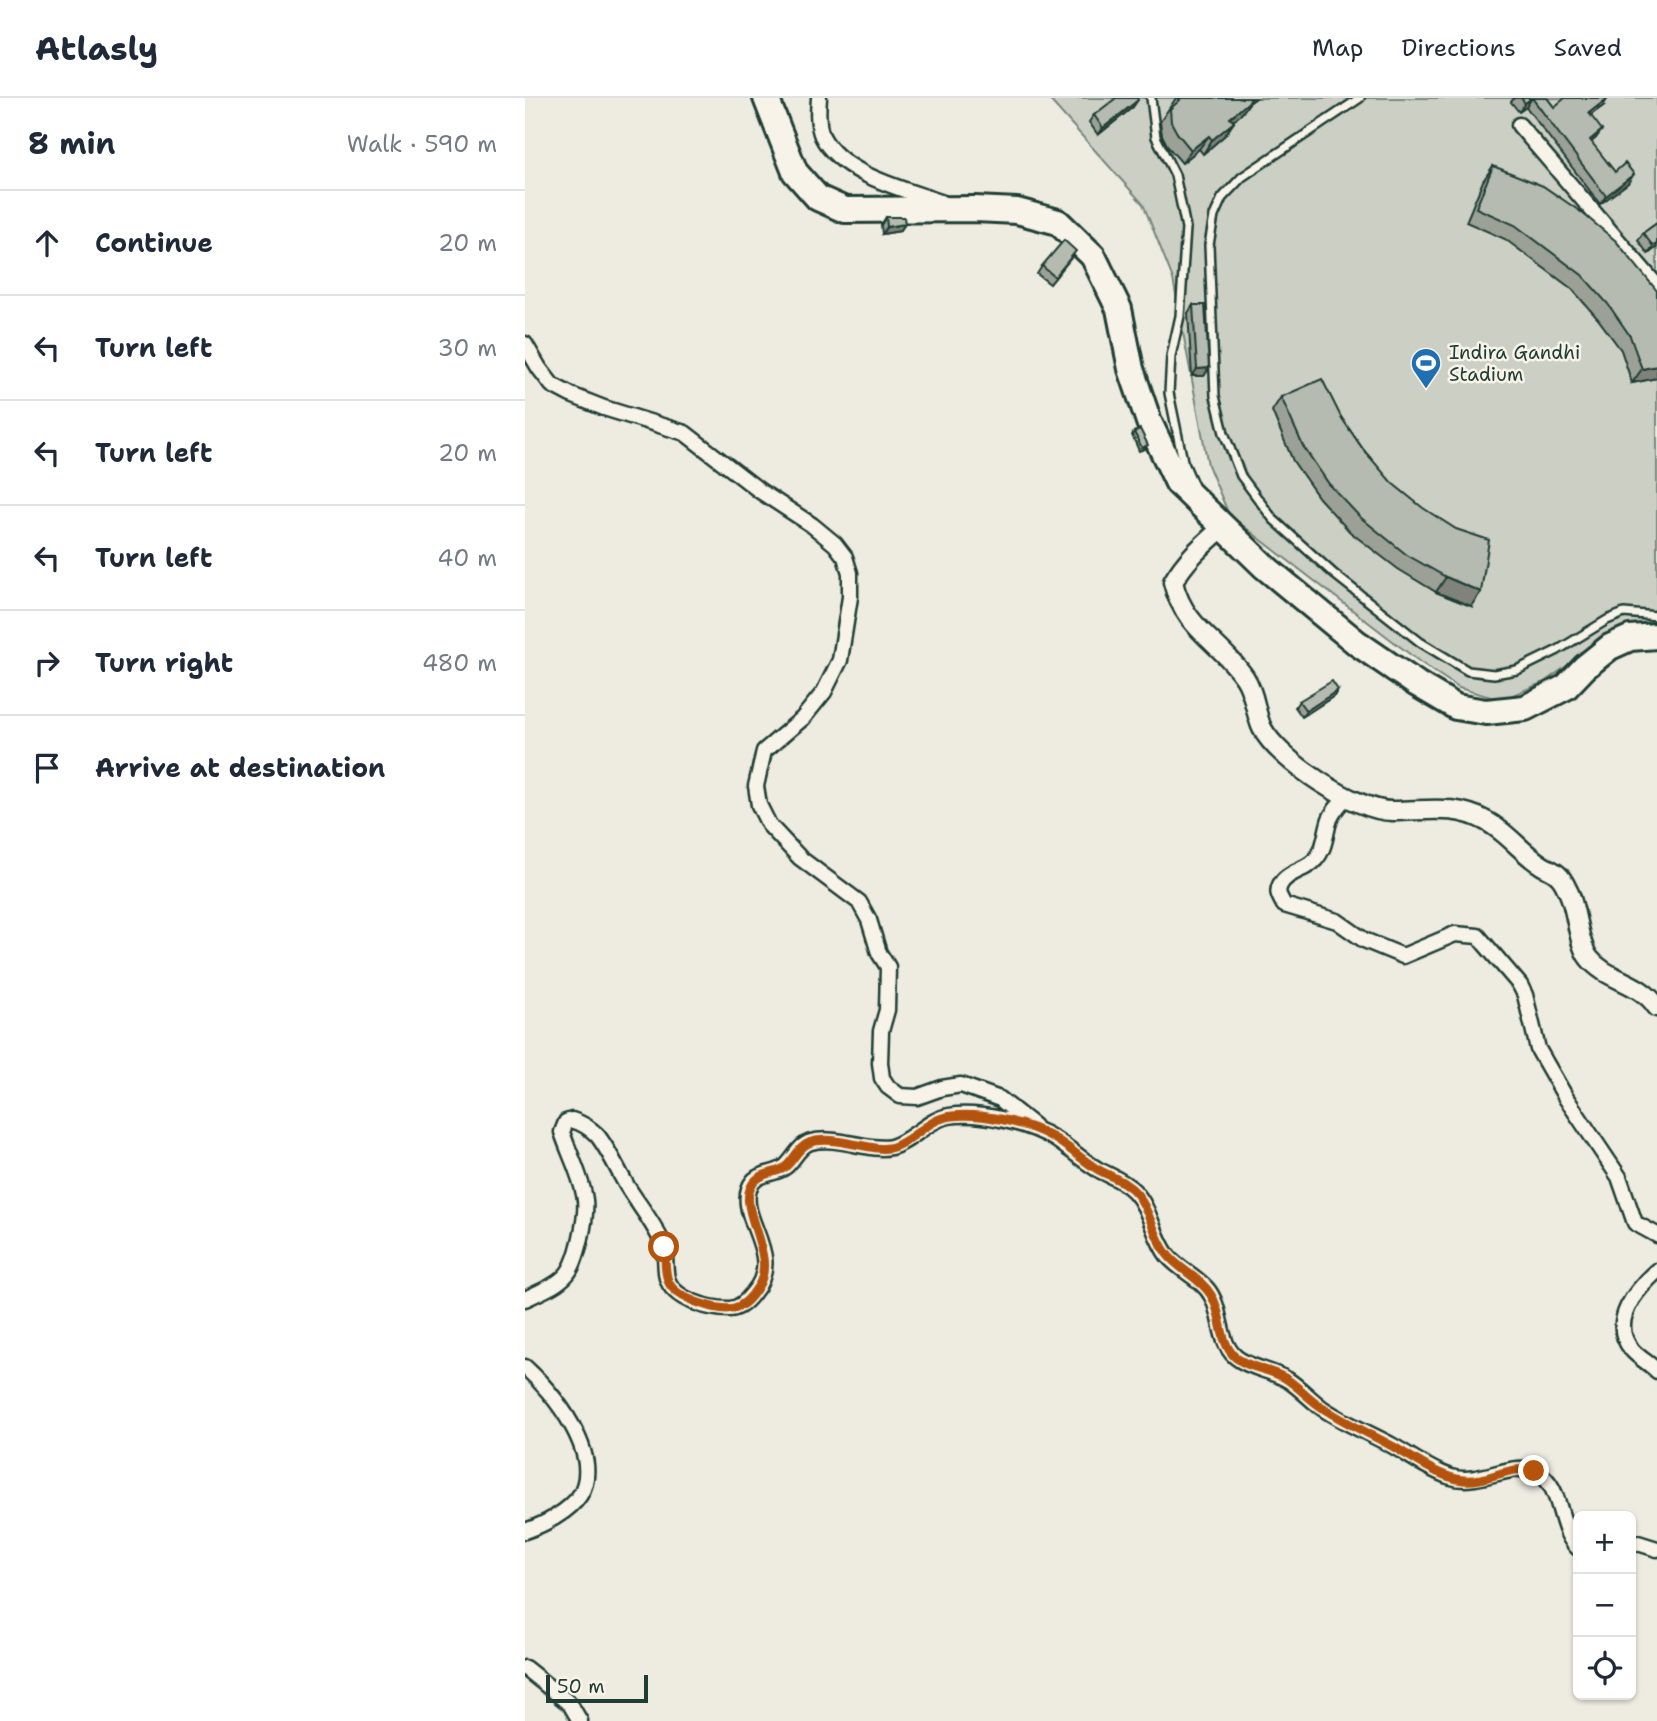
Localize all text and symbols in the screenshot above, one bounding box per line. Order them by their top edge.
text: Atlasly [35,26,158,71]
text: Map [1312,32,1363,64]
text: Directions [1401,32,1516,64]
text: Saved [1554,32,1622,64]
text: 8 min [28,123,115,164]
text: Walk · 590 m [347,129,497,159]
icon: ahead [28,224,66,262]
text: Continue [95,225,213,260]
text: 20 m [438,228,497,258]
icon: left [28,329,66,367]
text: Turn left [95,330,212,365]
text: 30 m [438,333,497,363]
place label: Indira Gandhi Stadium [1449,340,1580,387]
sports icon: Indira Gandhi Stadium [1409,346,1443,390]
icon: left [28,434,66,472]
text: Turn left [95,435,212,470]
text: 20 m [438,438,497,468]
icon: left [28,539,66,577]
text: Turn left [95,540,212,575]
text: 40 m [437,543,497,573]
icon: right [28,644,66,682]
text: Turn right [95,645,233,680]
text: 480 m [422,648,497,678]
icon: arrive [28,749,66,787]
text: Arrive at destination [95,750,385,785]
route start [648,1231,679,1262]
route end [1518,1455,1549,1486]
map controls [1573,1511,1636,1700]
button: + [1573,1511,1636,1574]
button: − [1573,1574,1636,1637]
button: locate [1573,1637,1636,1700]
scale bar [546,1672,647,1704]
text: 50 m [557,1674,605,1699]

